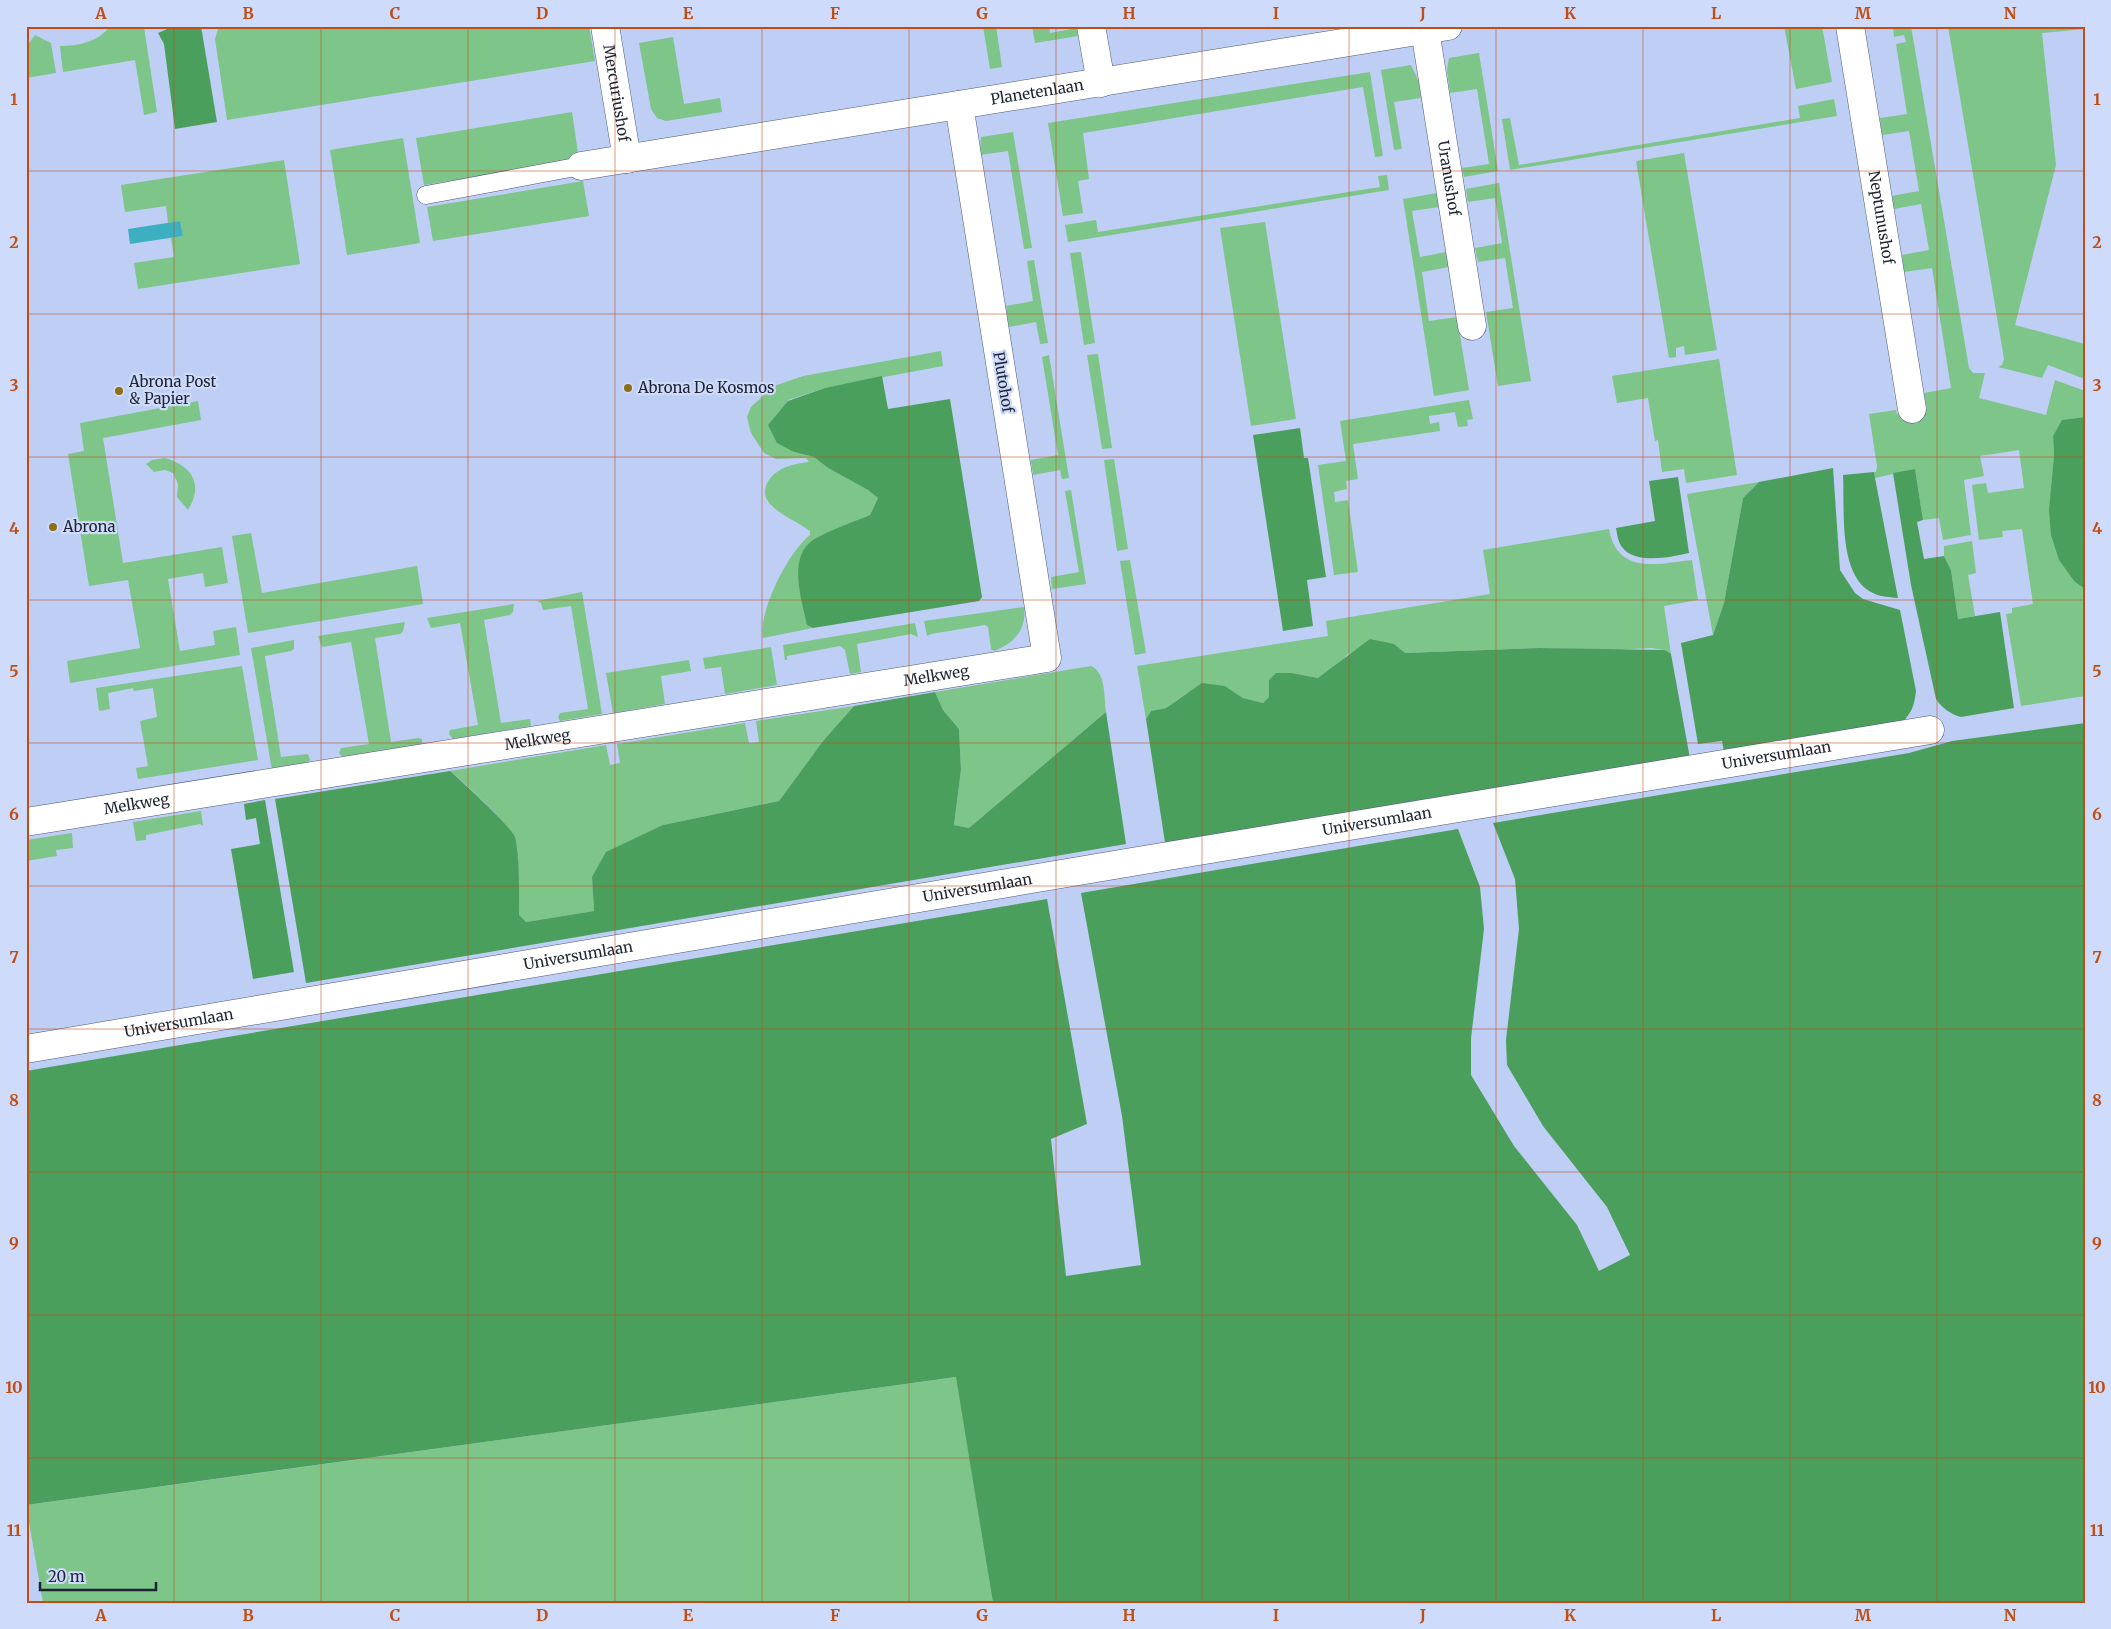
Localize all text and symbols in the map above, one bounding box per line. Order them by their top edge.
text: A [94,3,107,23]
text: B [242,3,254,23]
text: C [390,3,400,23]
text: D [536,3,548,23]
text: E [683,3,694,23]
text: F [830,3,840,23]
text: G [976,3,988,23]
text: H [1122,3,1136,23]
text: I [1273,3,1279,23]
text: J [1419,3,1426,23]
text: K [1564,3,1576,23]
text: L [1711,3,1721,23]
text: M [1855,3,1872,23]
text: N [2004,3,2017,23]
street label: Mercuriushof [599,43,634,144]
street label: Planetenlaan [989,75,1085,109]
text: 1 [10,89,18,109]
text: 1 [2093,89,2101,109]
street label: Uranushof [1434,139,1465,218]
street label: Neptunushof [1865,169,1899,267]
text: 2 [9,232,19,252]
text: 2 [2092,232,2102,252]
street label: Plutohof [989,350,1018,415]
place label: Abrona Post & Papier [128,372,216,408]
text: 3 [9,375,19,395]
text: 3 [2092,375,2102,395]
place label: Abrona De Kosmos [637,378,774,397]
marker: Abrona De Kosmos [622,382,634,394]
marker: Abrona Post & Papier [113,385,125,397]
place label: Abrona [62,517,115,536]
text: 4 [9,518,19,538]
text: 4 [2092,518,2102,538]
marker: Abrona [47,521,59,533]
text: 5 [9,661,19,681]
street label: Melkweg [902,661,970,690]
text: 5 [2092,661,2102,681]
street label: Melkweg [503,725,572,754]
street label: Universumlaan [1720,736,1833,773]
street label: Melkweg [102,789,171,818]
street label: Universumlaan [1321,803,1433,839]
text: 6 [9,804,19,824]
text: 6 [2092,804,2102,824]
street label: Universumlaan [921,869,1034,906]
street label: Universumlaan [522,937,634,974]
text: 7 [9,947,19,967]
text: 7 [2092,947,2102,967]
street label: Universumlaan [123,1004,235,1041]
text: 8 [9,1090,19,1110]
text: 8 [2092,1090,2102,1110]
text: 9 [9,1233,19,1253]
text: 9 [2092,1233,2102,1253]
text: 10 [5,1377,23,1397]
text: 10 [2088,1377,2106,1397]
text: 11 [7,1520,22,1540]
text: 11 [2090,1520,2105,1540]
scale bar [40,1559,156,1591]
text: 20 m [48,1567,85,1586]
text: A [94,1605,107,1625]
text: B [242,1605,254,1625]
text: C [390,1605,400,1625]
text: D [536,1605,548,1625]
text: E [683,1605,694,1625]
text: F [830,1605,840,1625]
text: G [976,1605,988,1625]
text: H [1122,1605,1136,1625]
text: I [1273,1605,1279,1625]
text: J [1419,1605,1426,1625]
text: K [1564,1605,1576,1625]
text: L [1711,1605,1721,1625]
text: M [1855,1605,1872,1625]
text: N [2004,1605,2017,1625]

